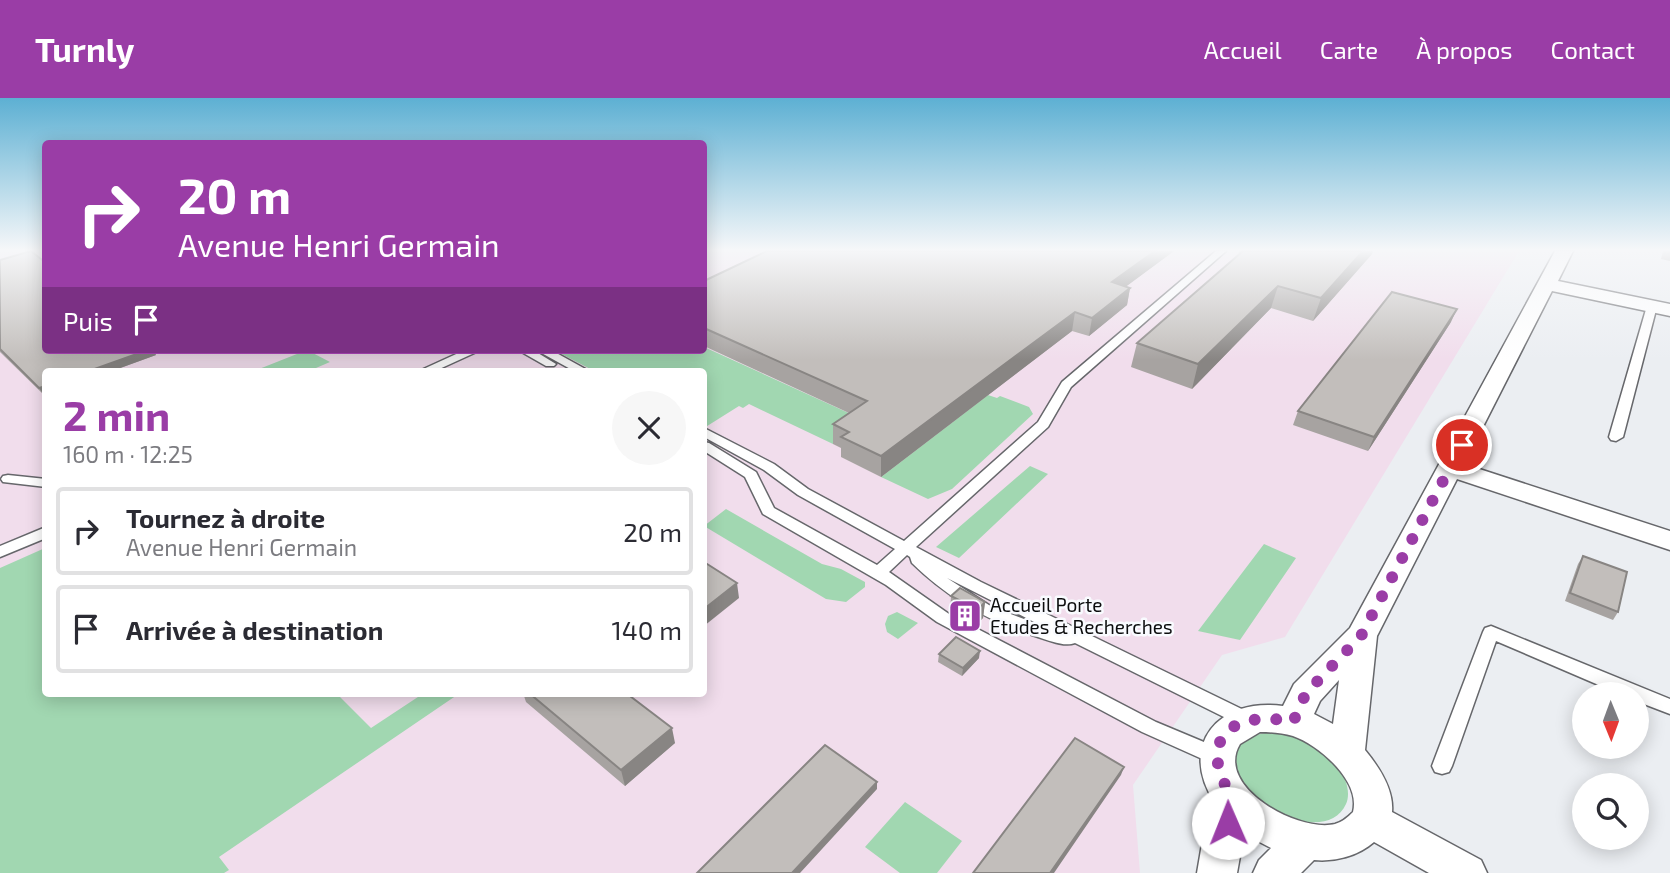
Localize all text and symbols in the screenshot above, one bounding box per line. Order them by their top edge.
text: Turnly [35,29,134,69]
text: Accueil [1204,35,1282,64]
text: Carte [1320,35,1378,64]
text: À propos [1416,35,1513,64]
text: Contact [1551,35,1635,64]
text: 20 m [178,165,291,224]
icon: right [63,168,154,259]
text: Avenue Henri Germain [178,225,500,263]
icon: arrive [127,301,165,339]
text: Puis [63,305,113,336]
text: 2 min [63,389,170,439]
button: close [612,391,686,465]
pin [1432,415,1492,475]
icon: arrive [1443,426,1481,464]
text: 160 m · 12:25 [63,440,193,468]
text: Tournez à droite [126,502,325,533]
icon: right [67,512,105,550]
text: 20 m [623,516,682,547]
text: Avenue Henri Germain [126,533,357,561]
place label: Accueil Porte Etudes & Recherches [990,593,1173,638]
building icon: Accueil Porte Etudes & Recherches [946,597,984,635]
icon: arrive [67,610,105,648]
text: Arrivée à destination [126,614,383,645]
text: 140 m [611,614,682,645]
north arrow [1572,682,1648,760]
map controls [1572,682,1649,850]
button: search [1572,773,1649,850]
position arrow [1191,786,1265,860]

